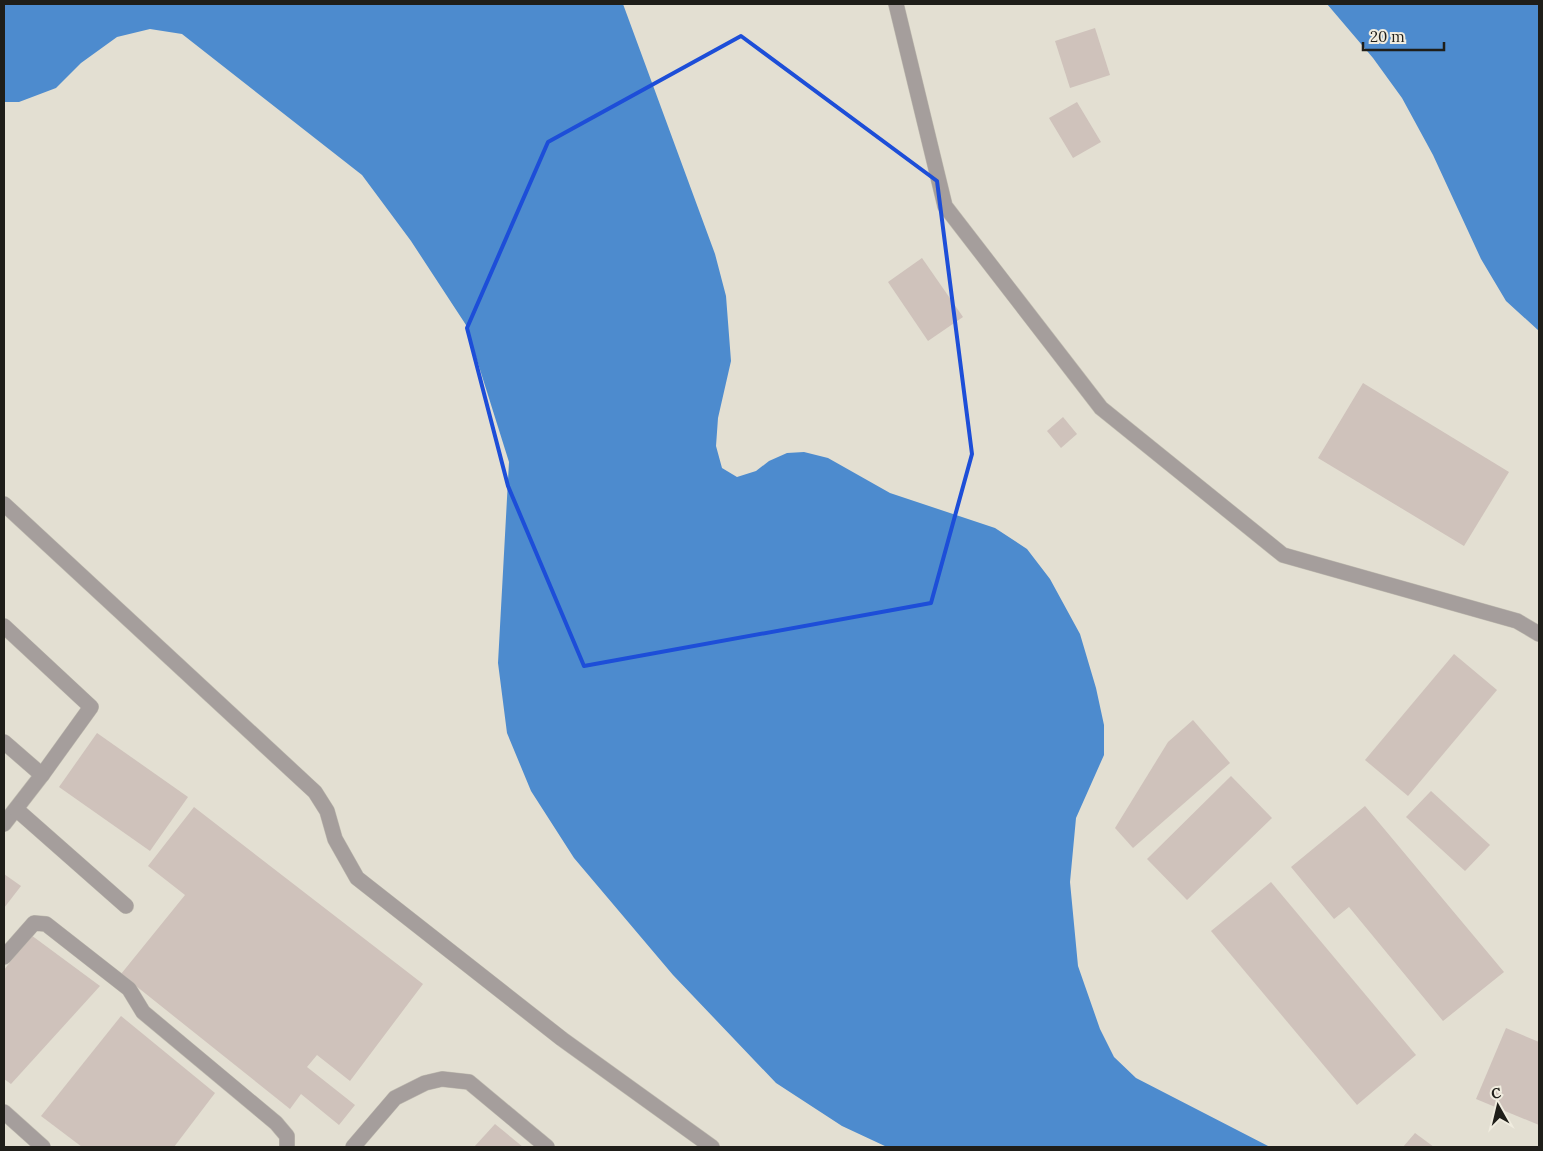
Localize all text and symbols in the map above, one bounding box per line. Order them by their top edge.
scale bar [1363,20,1444,52]
text: 20 m [1370,27,1405,46]
north arrow [1473,1081,1523,1131]
text: С [1490,1083,1503,1103]

